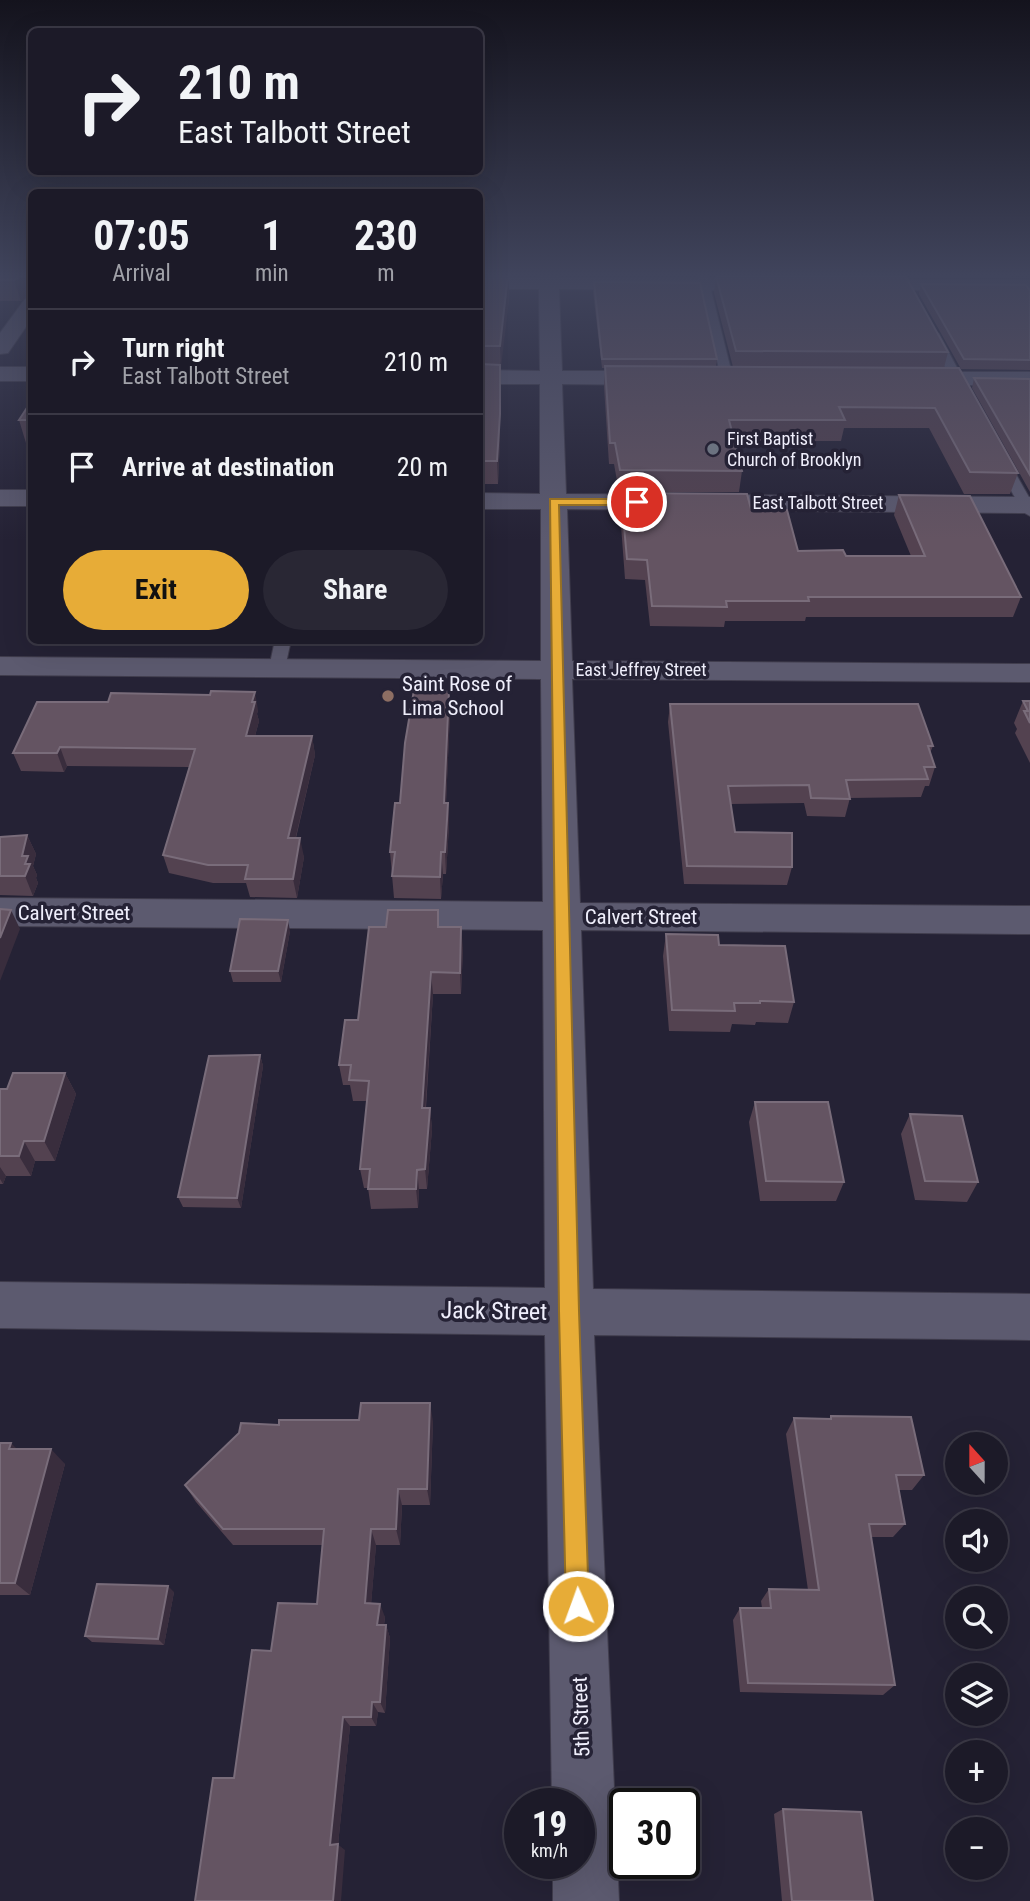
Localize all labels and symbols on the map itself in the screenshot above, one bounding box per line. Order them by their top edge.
place label: First Baptist Church of Brooklyn [727,428,862,470]
marker: First Baptist Church of Brooklyn [705,441,721,457]
pin [607,472,667,532]
street label: East Talbott Street [753,492,883,513]
street label: East Jeffrey Street [575,659,707,680]
place label: Saint Rose of Lima School [402,672,512,720]
marker: Saint Rose of Lima School [380,688,396,704]
street label: Calvert Street [18,901,130,925]
street label: Calvert Street [585,905,697,929]
street label: Jack Street [440,1296,548,1326]
north arrow [945,1432,1008,1494]
position arrow [541,1569,615,1643]
street label: 5th Street [568,1676,594,1758]
speed limit sign: 30 [609,1788,700,1879]

